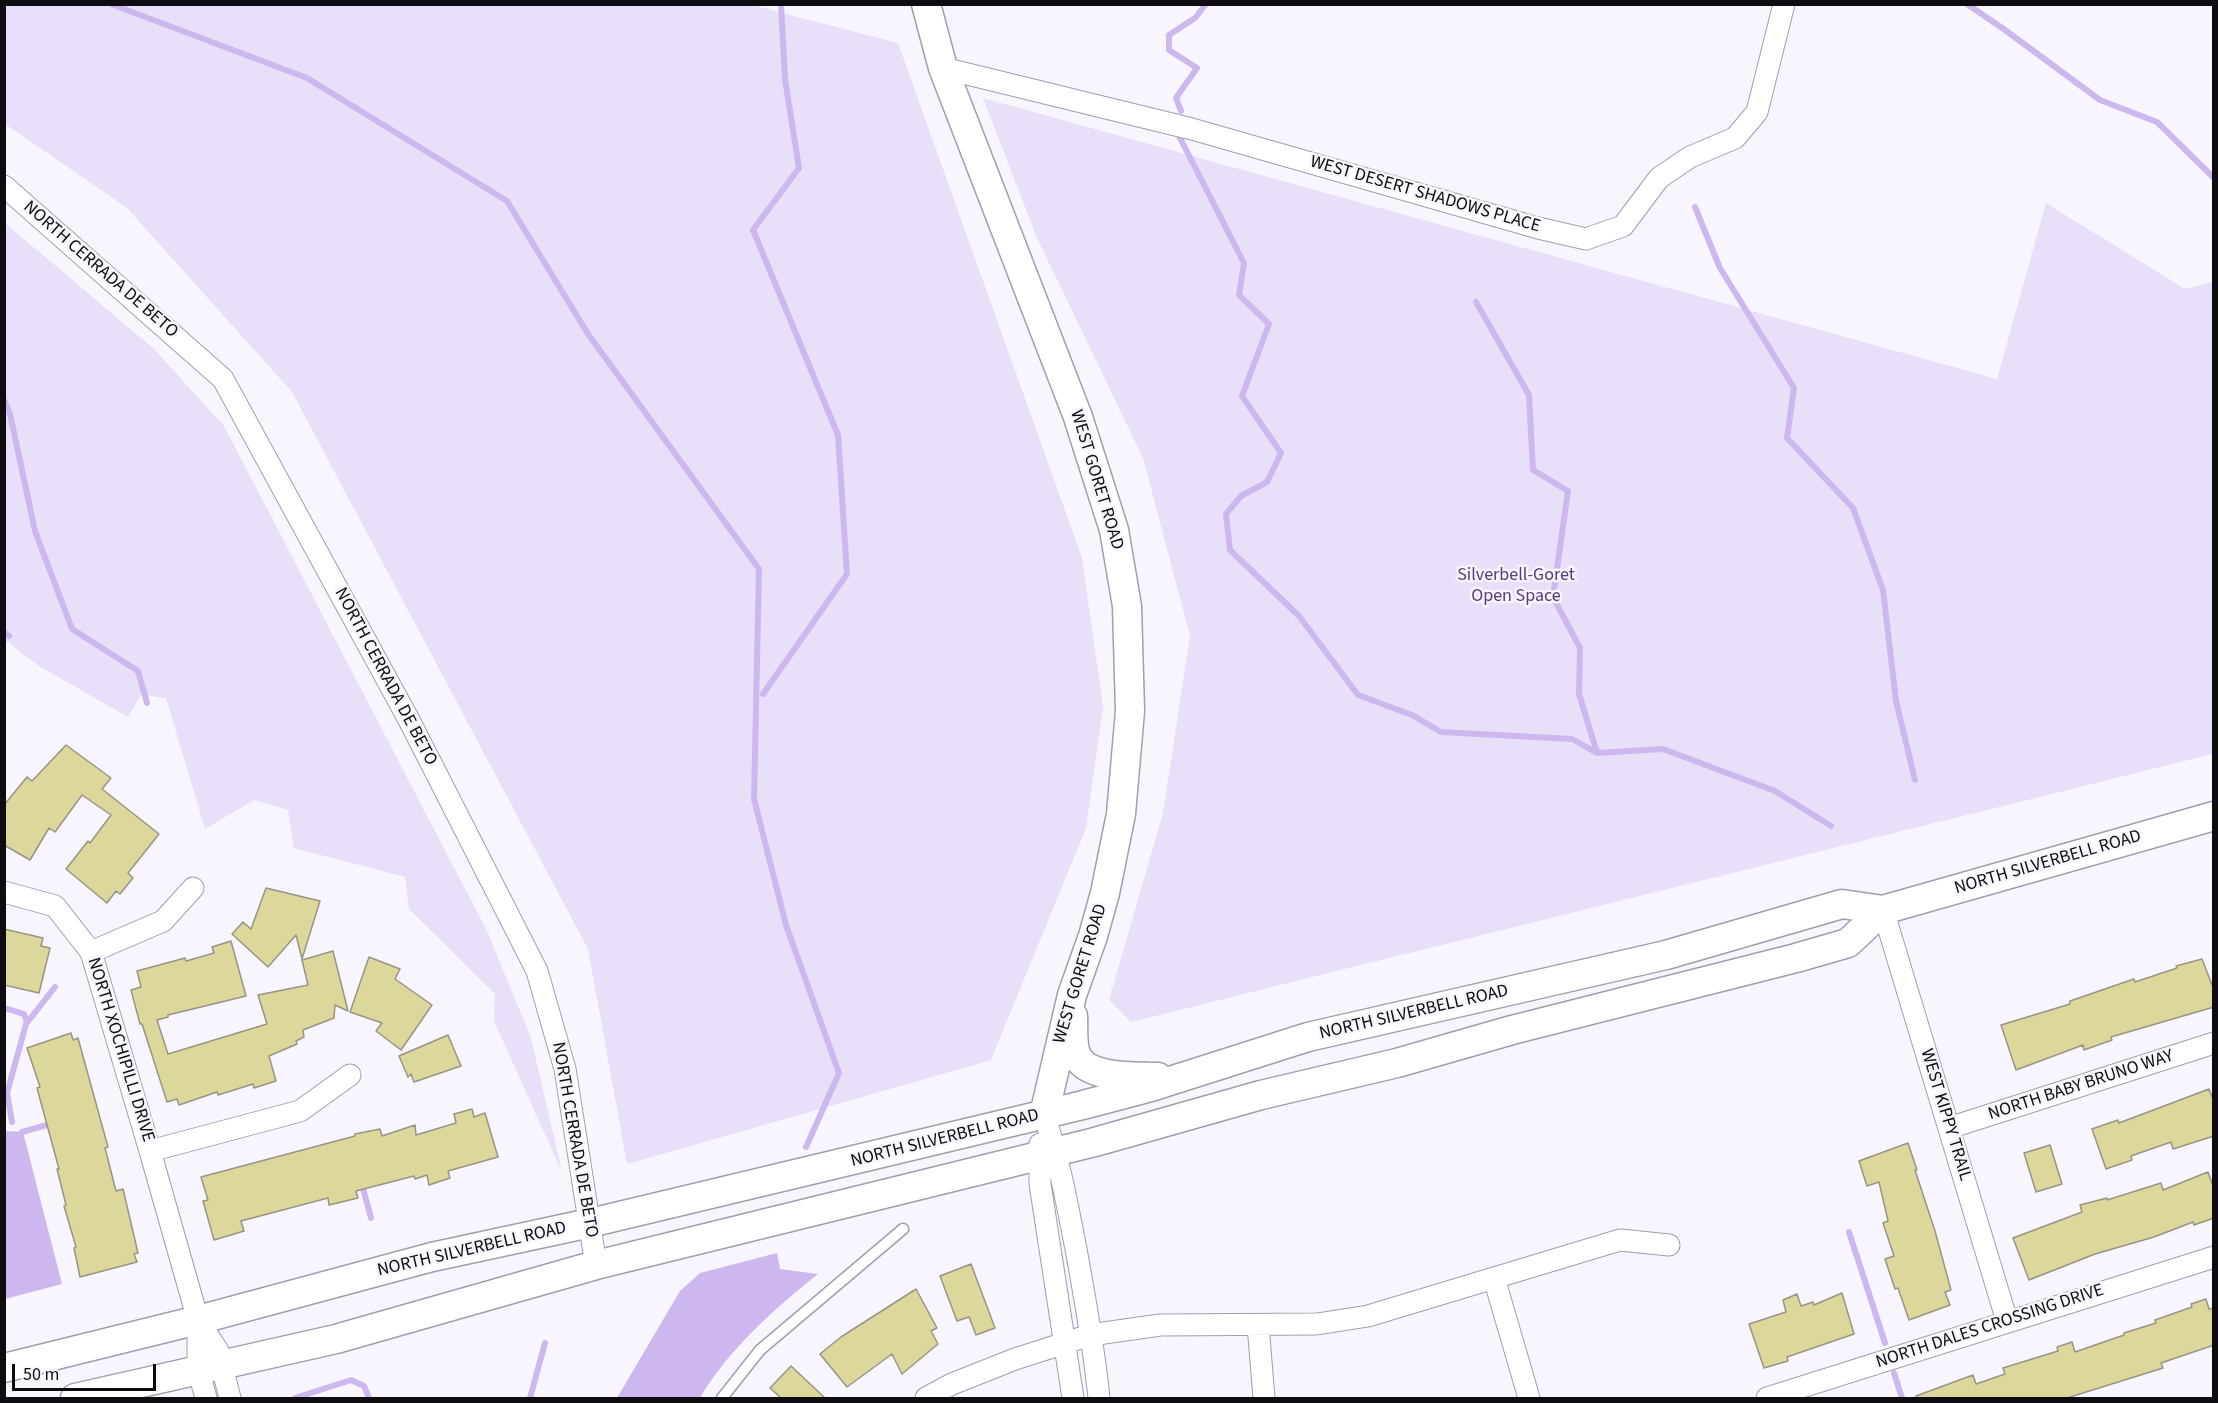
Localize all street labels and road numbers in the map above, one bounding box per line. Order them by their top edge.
street label: WEST DESERT SHADOWS PLACE [1307,152,1543,238]
street label: NORTH CERRADA DE BETO [18,197,182,343]
street label: WEST GORET ROAD [1064,407,1128,553]
street label: NORTH CERRADA DE BETO [329,584,441,770]
street label: NORTH SILVERBELL ROAD [1952,826,2144,900]
street label: WEST GORET ROAD [1049,901,1113,1047]
street label: NORTH XOCHIPILLI DRIVE [82,955,158,1145]
street label: NORTH SILVERBELL ROAD [1317,981,1511,1045]
street label: NORTH CERRADA DE BETO [546,1041,602,1239]
street label: WEST KIPPY TRAIL [1915,1046,1975,1184]
street label: NORTH BABY BRUNO WAY [1986,1046,2176,1126]
street label: NORTH SILVERBELL ROAD [849,1105,1041,1173]
street label: NORTH SILVERBELL ROAD [375,1218,569,1282]
street label: NORTH DALES CROSSING DRIVE [1873,1280,2107,1374]

